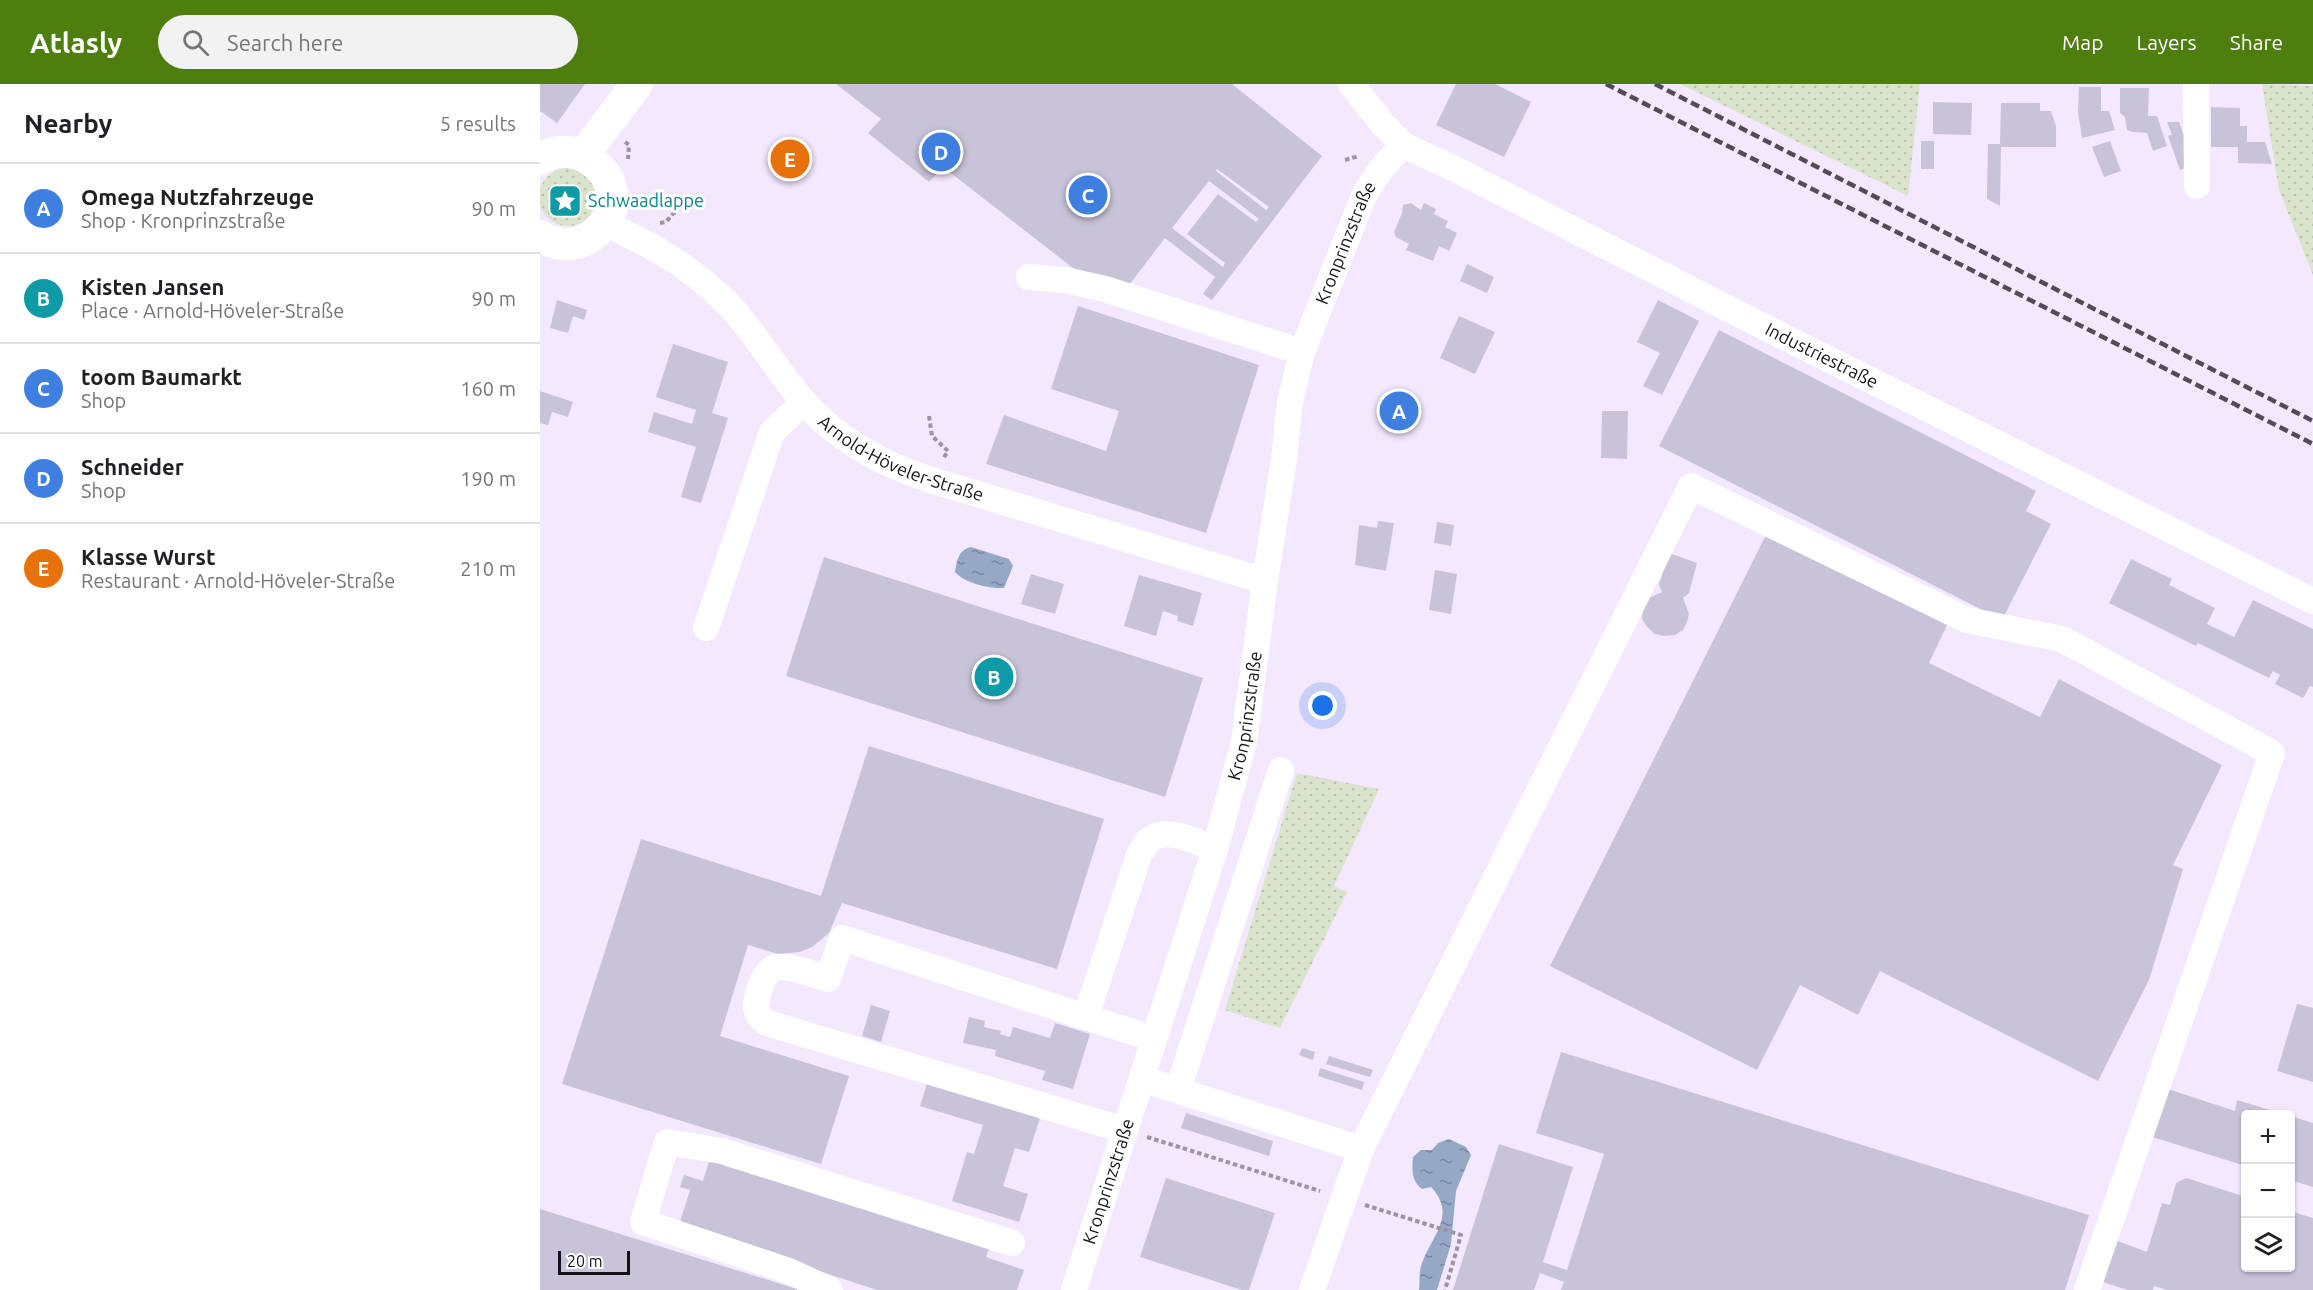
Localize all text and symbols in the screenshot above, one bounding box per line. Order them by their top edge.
search box [158,15,578,69]
icon: search [179,26,212,59]
text: Atlasly [30,27,122,58]
text: Search here [227,30,343,55]
text: Map [2062,30,2103,54]
text: Layers [2136,30,2197,54]
text: Share [2230,30,2283,54]
text: Nearby [24,109,112,138]
text: 5 results [440,112,516,135]
pin: D [922,130,960,174]
pin: E [770,136,810,182]
pin: C [1068,172,1108,218]
street label: Kronprinzstraße [1311,177,1379,307]
place icon: Schwaadlappe [547,183,583,219]
text: Omega Nutzfahrzeuge [81,184,314,209]
place label: Schwaadlappe [588,190,704,210]
text: A [36,197,51,220]
text: 90 m [472,197,516,220]
text: Shop · Kronprinzstraße [81,209,285,232]
text: Kisten Jansen [81,274,225,299]
text: B [37,287,50,310]
text: 90 m [472,287,516,310]
text: Place · Arnold-Höveler-Straße [81,299,344,322]
street label: Industriestraße [1762,318,1882,391]
text: toom Baumarkt [81,364,242,389]
text: C [37,377,50,400]
text: 160 m [460,377,516,400]
pin: A [1380,388,1418,434]
text: Shop [81,389,126,412]
street label: Arnold-Höveler-Straße [815,411,986,504]
text: Schneider [81,454,184,479]
text: D [36,467,51,490]
text: 190 m [460,467,516,490]
text: Shop [81,479,126,502]
text: Klasse Wurst [81,544,215,569]
text: E [38,557,49,580]
text: 210 m [460,557,516,580]
text: Restaurant · Arnold-Höveler-Straße [81,569,395,592]
street label: Kronprinzstraße [1223,650,1265,782]
pin: B [974,654,1014,700]
your location [1308,691,1337,720]
map controls [2241,1110,2295,1272]
button: + [2241,1110,2295,1164]
street label: Kronprinzstraße [1078,1116,1137,1246]
button: − [2241,1164,2295,1218]
button: layers [2241,1218,2295,1272]
scale bar [558,1248,630,1276]
text: 20 m [567,1252,603,1270]

